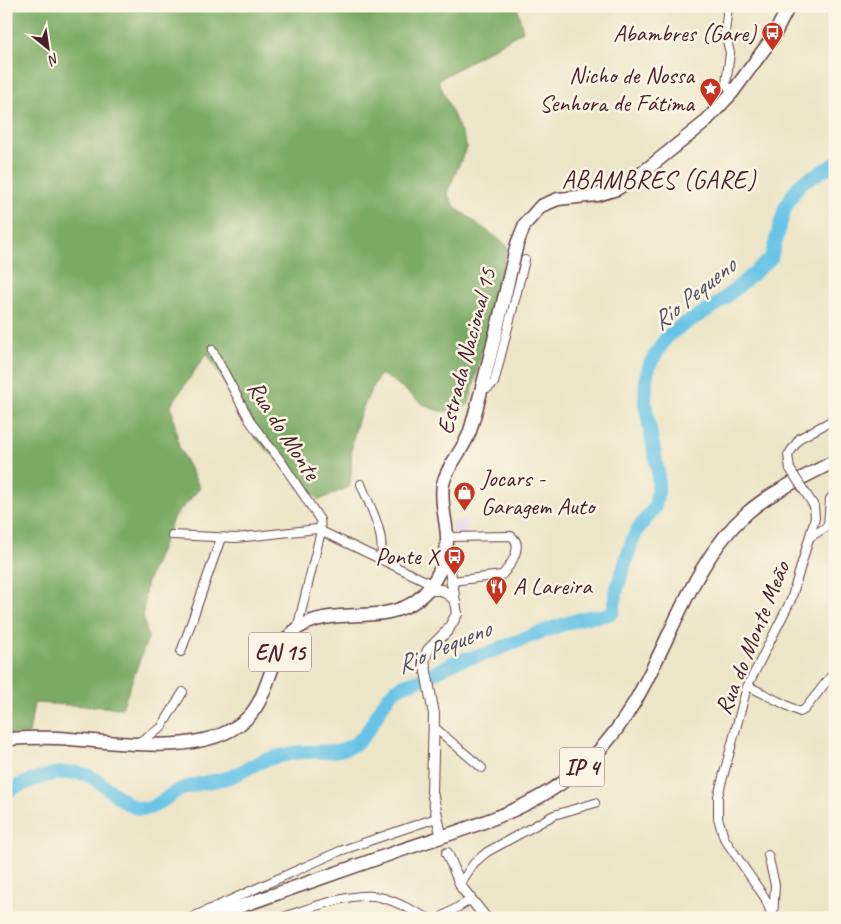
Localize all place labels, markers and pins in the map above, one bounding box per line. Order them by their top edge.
place label: Abambres (Gare) [613,18,757,48]
bus stop icon: Abambres (Gare) [760,21,784,52]
place label: Nicho de Nossa Senhora de Fátima [539,60,695,118]
place icon: Nicho de Nossa Senhora de Fátima [698,77,722,108]
place label: Jocars - Garagem Auto [480,463,597,521]
shop icon: Jocars - Garagem Auto [453,480,477,511]
place label: Ponte X [375,541,441,571]
bus stop icon: Ponte X [443,544,467,575]
place label: A Lareira [513,571,593,601]
restaurant icon: A Lareira [485,574,509,605]

